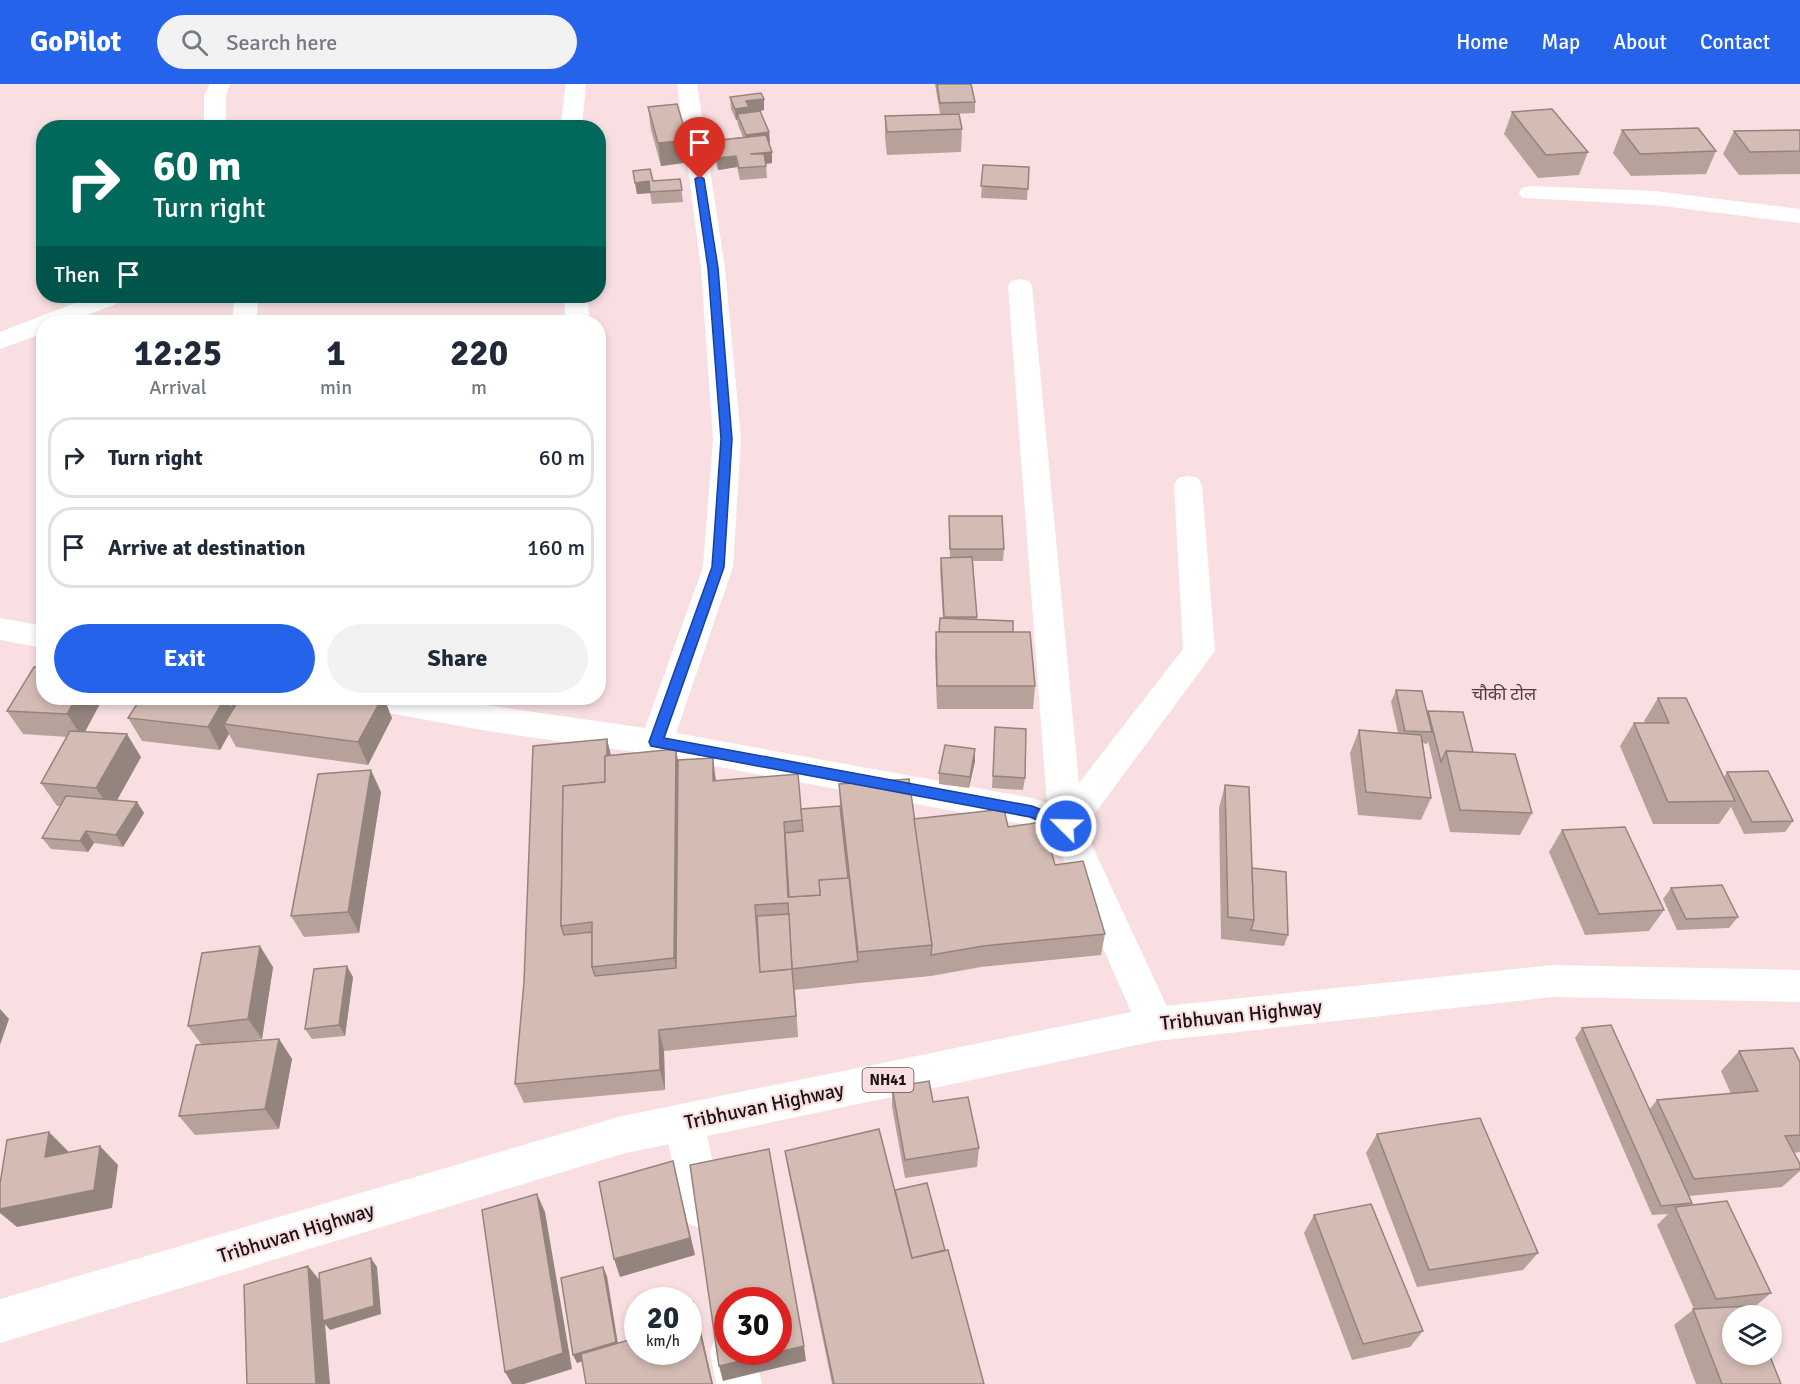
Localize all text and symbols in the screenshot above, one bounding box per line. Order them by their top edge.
search box [157,15,577,69]
text: GoPilot [30,25,121,59]
icon: search [178,26,211,59]
text: Search here [226,29,337,56]
text: Home [1456,29,1509,55]
text: Map [1542,29,1580,55]
text: About [1613,29,1667,55]
text: Contact [1700,29,1770,55]
pin [674,117,725,179]
icon: arrive [683,126,716,159]
text: 60 m [153,141,242,192]
icon: right [54,144,132,222]
text: Turn right [153,192,266,225]
icon: arrive [112,258,145,291]
text: Then [54,261,100,288]
text: 12:25 [134,331,222,376]
text: 1 [326,331,346,376]
text: 220 [450,331,508,376]
text: Arrival [149,375,207,400]
text: min [320,375,352,400]
text: m [471,375,487,400]
icon: right [57,441,90,474]
text: Turn right [108,444,203,471]
text: 60 m [539,444,585,471]
icon: arrive [57,531,90,564]
text: Arrive at destination [108,534,305,561]
text: 160 m [527,534,585,561]
button: Exit [54,624,315,693]
button: Share [327,624,588,693]
district label: चौकी टोल [1472,683,1537,705]
position arrow [1034,794,1098,858]
street label: Tribhuvan Highway [1159,994,1324,1036]
road number: NH41 [862,1068,914,1092]
street label: Tribhuvan Highway [682,1077,847,1135]
street label: Tribhuvan Highway [215,1197,378,1269]
speed limit sign: 30 [714,1287,792,1365]
text: 20 [647,1300,679,1337]
map controls [1722,1305,1782,1365]
button: layers [1722,1305,1782,1365]
text: km/h [646,1332,680,1350]

